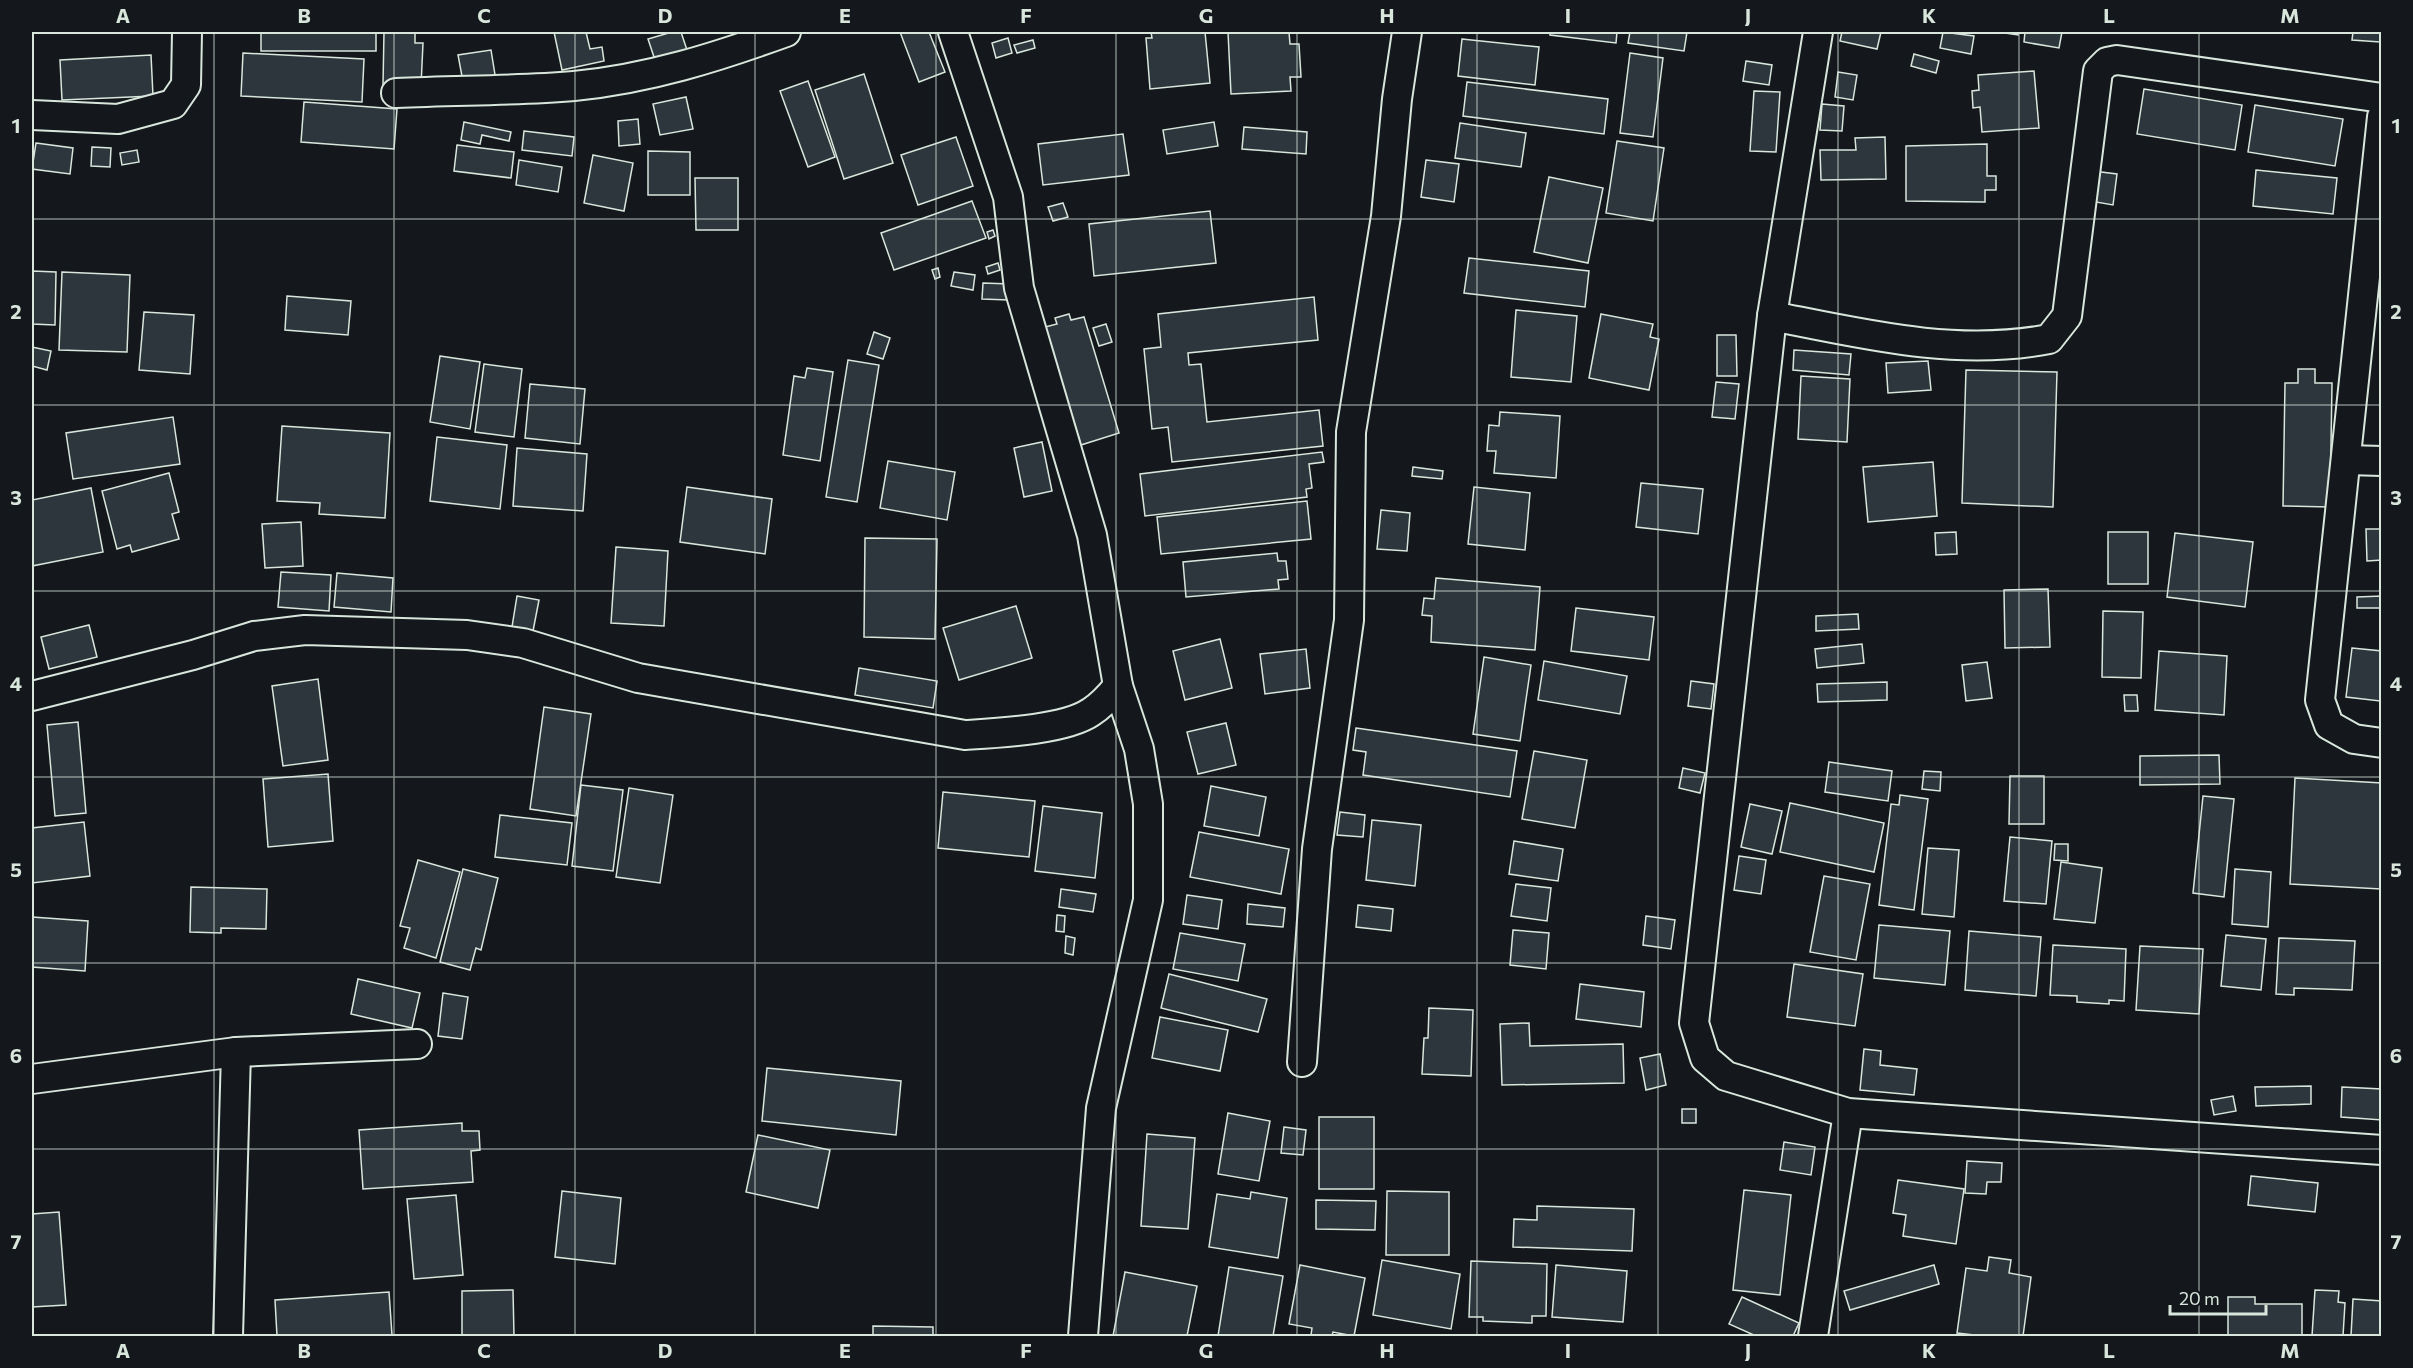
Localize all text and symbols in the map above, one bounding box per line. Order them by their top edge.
text: A [116,3,130,27]
text: B [297,3,311,27]
text: C [477,3,491,27]
text: D [658,3,672,27]
text: E [839,3,851,27]
text: F [1020,3,1032,27]
text: G [1199,3,1213,27]
text: H [1380,3,1395,27]
text: I [1565,3,1571,27]
text: J [1745,3,1751,27]
text: K [1922,3,1936,27]
text: L [2103,3,2115,27]
text: M [2280,3,2300,27]
text: 1 [11,113,21,137]
text: 1 [2391,113,2401,137]
text: 2 [10,299,22,323]
text: 2 [2390,299,2402,323]
text: 3 [10,485,22,509]
text: 3 [2390,485,2402,509]
text: 4 [10,671,22,695]
text: 4 [2390,671,2402,695]
text: 5 [10,857,22,881]
text: 5 [2390,857,2402,881]
text: 6 [10,1043,22,1067]
text: 6 [2390,1043,2402,1067]
text: 7 [11,1229,22,1253]
text: 7 [2391,1229,2402,1253]
scale bar [2170,1278,2266,1316]
text: 20 m [2179,1287,2220,1309]
text: A [116,1338,130,1362]
text: B [297,1338,311,1362]
text: C [477,1338,491,1362]
text: D [658,1338,672,1362]
text: E [839,1338,851,1362]
text: F [1020,1338,1032,1362]
text: G [1199,1338,1213,1362]
text: H [1380,1338,1395,1362]
text: I [1565,1338,1571,1362]
text: J [1745,1338,1751,1362]
text: K [1922,1338,1936,1362]
text: L [2103,1338,2115,1362]
text: M [2280,1338,2300,1362]

